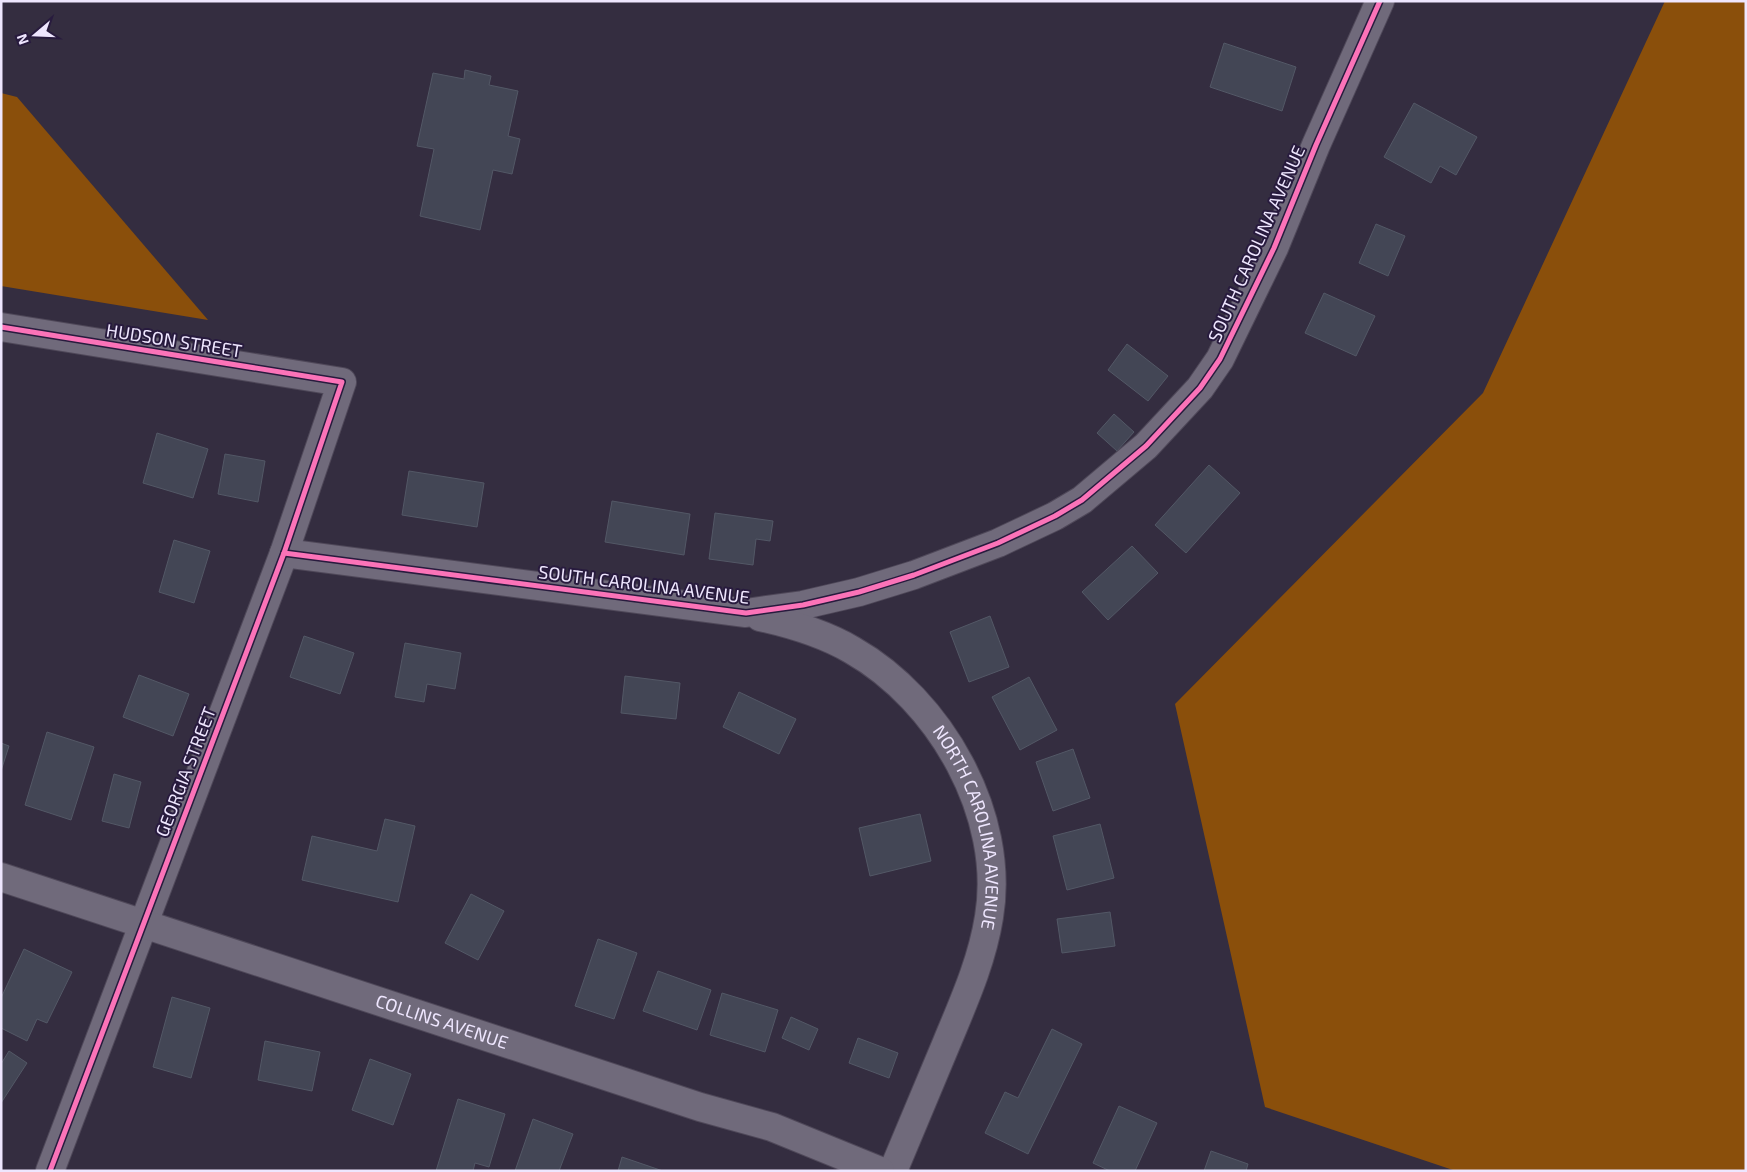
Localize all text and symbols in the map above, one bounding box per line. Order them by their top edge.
north arrow [10,10,60,60]
text: N [13,32,32,47]
street label: SOUTH CAROLINA AVENUE [1203,142,1309,345]
street label: HUDSON STREET [105,318,244,362]
street label: SOUTH CAROLINA AVENUE [537,560,751,608]
street label: GEORGIA STREET [150,703,220,840]
street label: NORTH CAROLINA AVENUE [929,720,1004,932]
street label: COLLINS AVENUE [373,989,511,1053]

